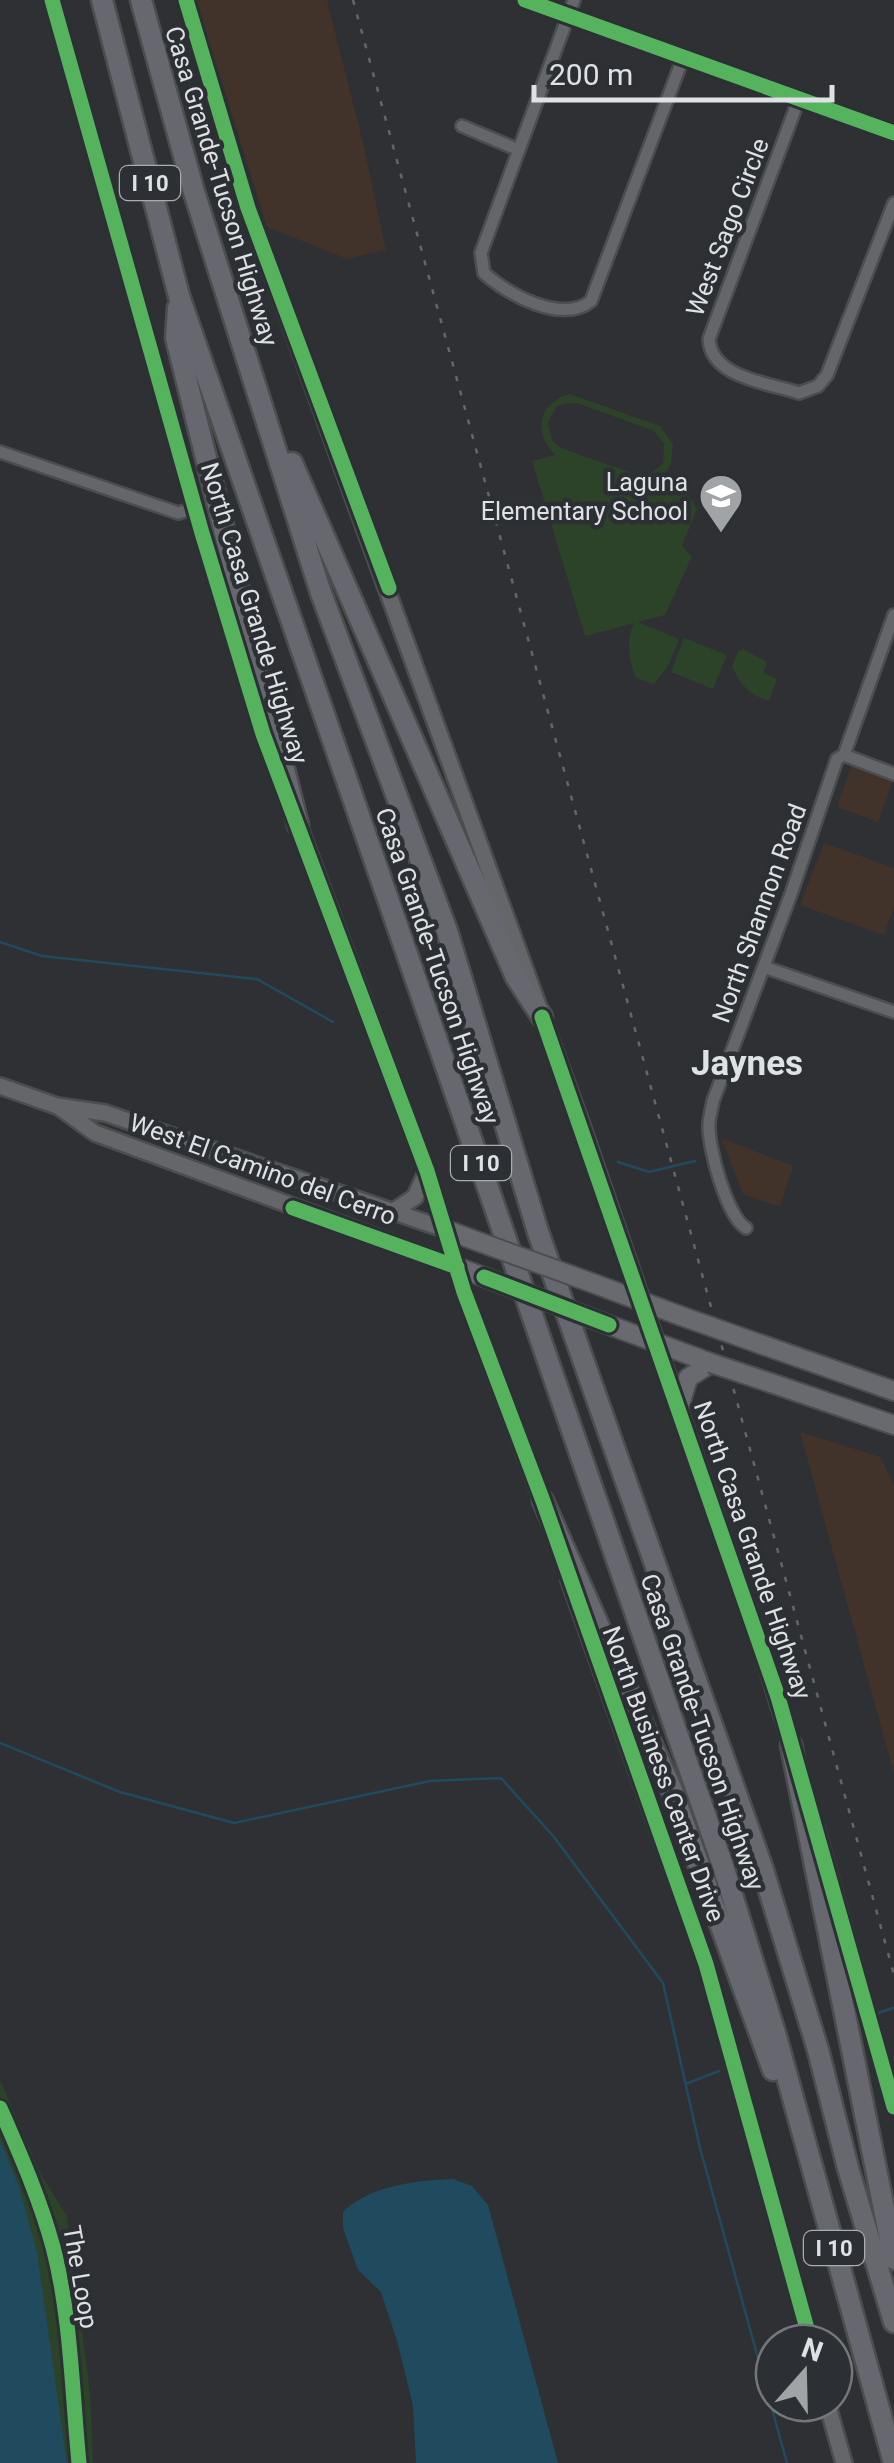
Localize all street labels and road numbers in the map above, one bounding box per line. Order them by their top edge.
street label: Casa Grande-Tucson Highway [159,23,284,350]
street label: West Sago Circle [680,134,775,320]
road number: I 10 [120,166,180,200]
street label: North Casa Grande Highway [195,459,314,768]
street label: North Shannon Road [706,800,813,1027]
street label: Casa Grande-Tucson Highway [370,804,505,1128]
street label: West El Camino del Cerro [126,1108,400,1231]
road number: I 10 [451,1146,511,1180]
street label: North Casa Grande Highway [688,1397,817,1703]
street label: Casa Grande-Tucson Highway [635,1570,770,1894]
street label: North Business Center Drive [596,1622,731,1926]
street label: The Loop [57,2223,104,2331]
road number: I 10 [804,2231,864,2265]

